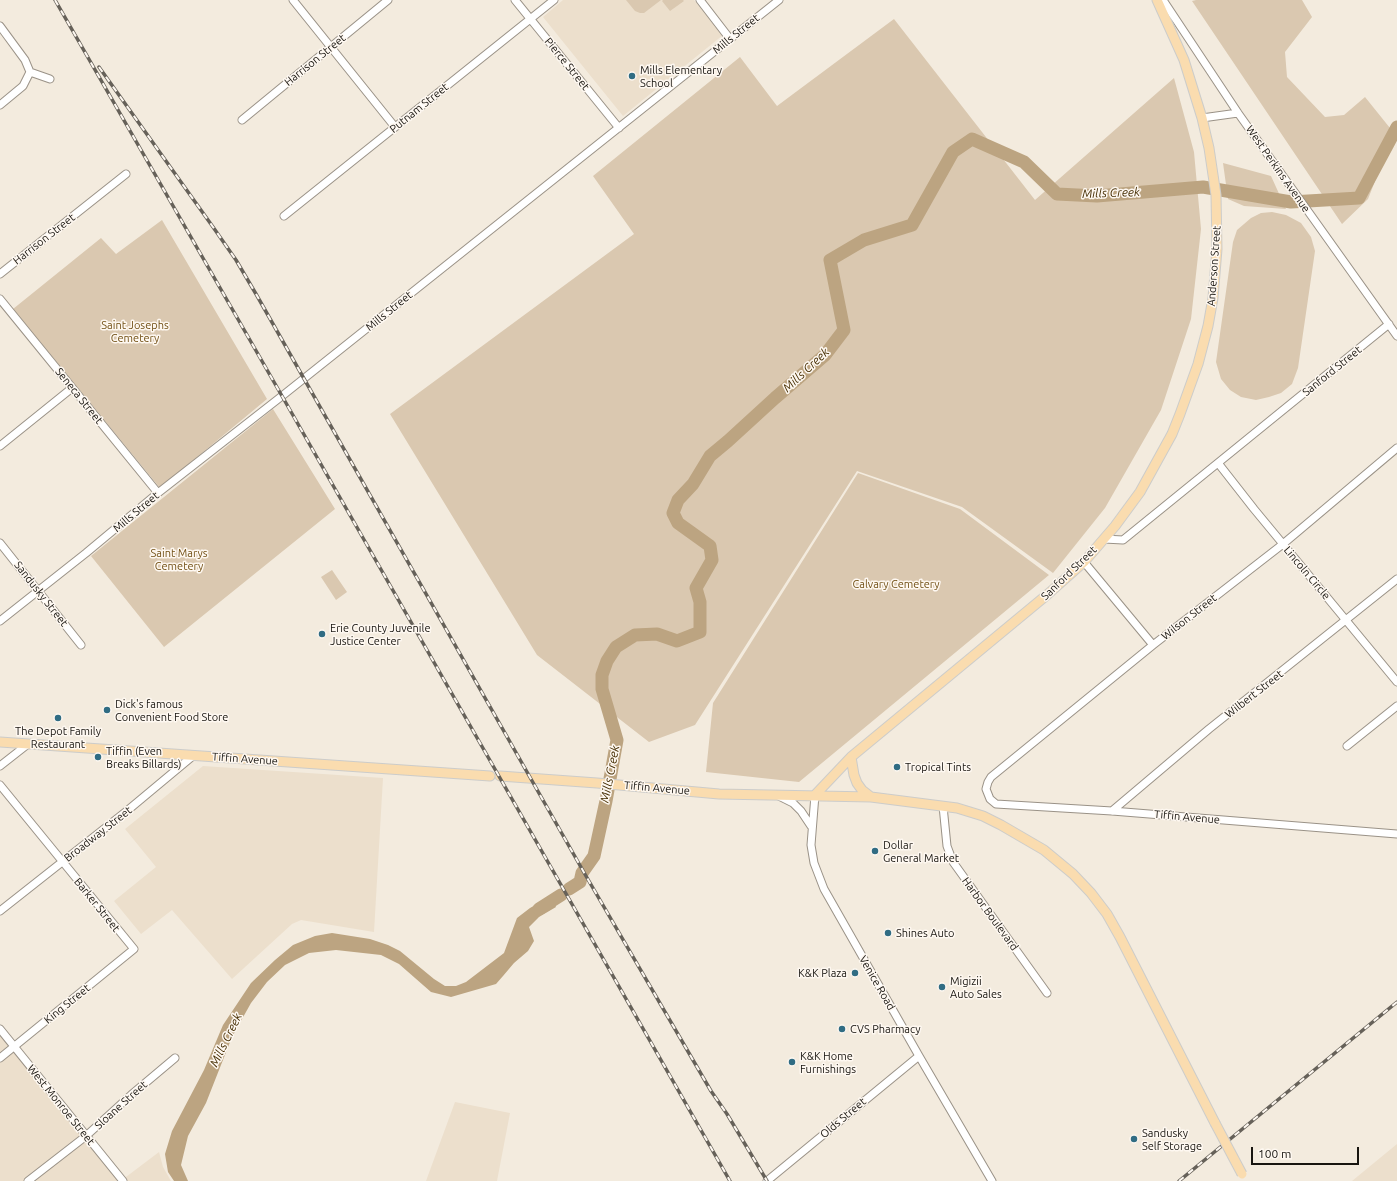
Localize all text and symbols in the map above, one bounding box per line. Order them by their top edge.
street label: Mills Street [710,11,762,57]
street label: Harrison Street [282,31,348,89]
street label: Pierce Street [542,35,592,93]
place label: Mills Elementary School [640,63,722,89]
marker: Mills Elementary School [627,71,637,81]
street label: Putnam Street [387,80,451,136]
street label: West Perkins Avenue [1243,123,1313,215]
water label: Mills Creek [1082,185,1140,201]
street label: Harrison Street [10,211,78,267]
street label: Anderson Street [1205,225,1223,307]
street label: Mills Street [363,288,415,334]
park label: Saint Josephs Cemetery [101,318,169,344]
street label: Sanford Street [1300,343,1364,399]
water label: Mills Creek [780,345,832,395]
street label: Seneca Street [52,365,106,427]
street label: Mills Street [110,489,162,535]
street label: Sanford Street [1038,543,1100,603]
street label: Lincoln Circle [1281,544,1333,602]
park label: Saint Marys Cemetery [151,546,207,572]
street label: Sandusky Street [11,559,71,629]
park label: Calvary Cemetery [853,577,939,591]
street label: Wilson Street [1159,591,1219,643]
place label: Erie County Juvenile Justice Center [330,621,430,647]
marker: Erie County Juvenile Justice Center [317,629,327,639]
street label: Wilbert Street [1222,667,1286,721]
place label: Dick's famous Convenient Food Store [115,697,228,723]
marker: Dick's famous Convenient Food Store [102,705,112,715]
marker: The Depot Family Restaurant [53,713,63,723]
place label: The Depot Family Restaurant [15,724,101,750]
place label: Tiffin (Even Breaks Billards) [106,744,181,770]
water label: Mills Creek [597,744,623,804]
street label: Tiffin Avenue [212,750,278,768]
marker: Tiffin (Even Breaks Billards) [93,752,103,762]
place label: Tropical Tints [905,760,971,774]
marker: Tropical Tints [892,762,902,772]
street label: Tiffin Avenue [624,779,690,797]
street label: Broadway Street [61,803,135,865]
street label: Tiffin Avenue [1154,808,1220,826]
place label: Dollar General Market [883,838,959,864]
marker: Dollar General Market [870,846,880,856]
street label: Barker Street [71,875,123,935]
street label: Harbor Boulevard [959,875,1021,953]
place label: Shines Auto [896,926,955,940]
marker: Shines Auto [883,928,893,938]
street label: Venice Road [856,953,898,1013]
place label: K&K Plaza [798,966,847,980]
marker: K&K Plaza [850,968,860,978]
place label: Migizii Auto Sales [950,974,1002,1000]
street label: King Street [41,981,93,1027]
marker: Migizii Auto Sales [937,982,947,992]
water label: Mills Creek [207,1011,245,1069]
place label: CVS Pharmacy [850,1022,921,1036]
marker: CVS Pharmacy [837,1024,847,1034]
place label: K&K Home Furnishings [800,1049,856,1075]
marker: K&K Home Furnishings [787,1057,797,1067]
street label: West Monroe Street [24,1062,98,1148]
street label: Sloane Street [92,1078,150,1132]
street label: Olds Street [817,1095,869,1141]
place label: Sandusky Self Storage [1142,1126,1202,1152]
marker: Sandusky Self Storage [1129,1134,1139,1144]
scale bar [1253,1139,1361,1165]
text: 100 m [1258,1147,1291,1160]

